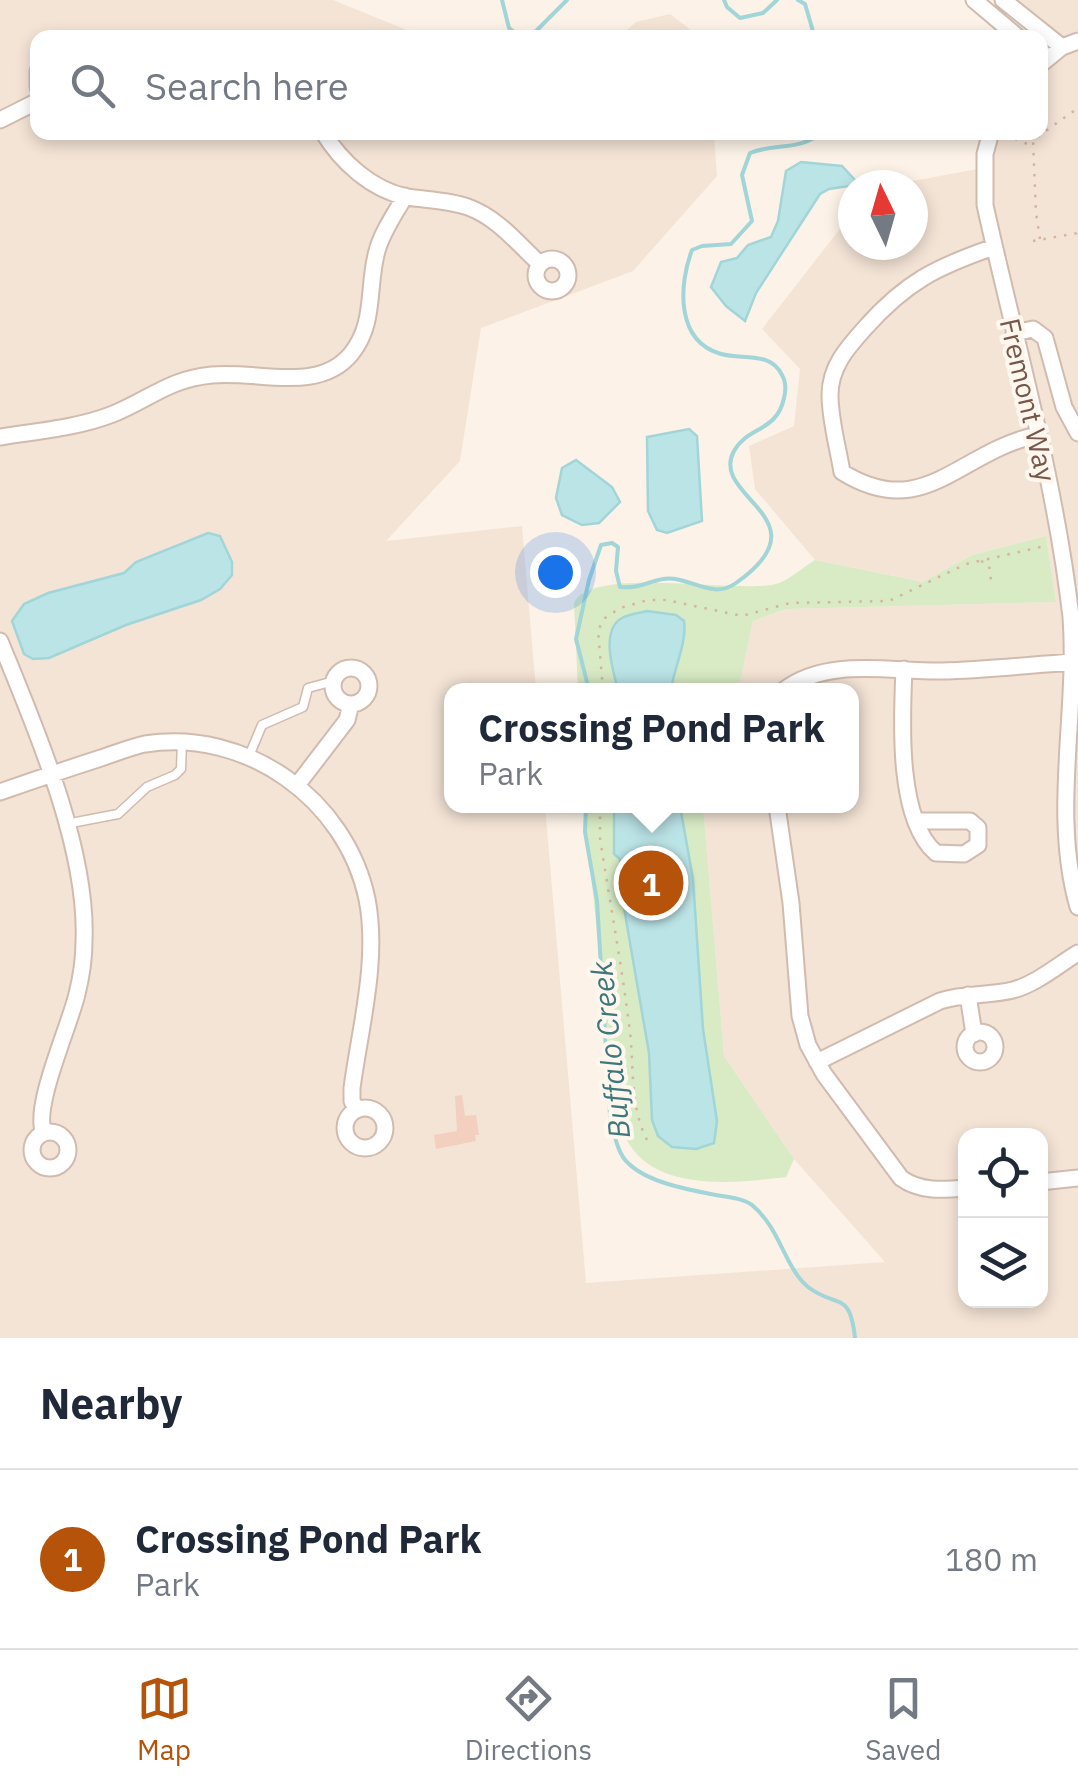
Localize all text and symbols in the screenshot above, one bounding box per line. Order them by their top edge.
search box [30,30,1048,140]
icon: search [65,58,120,113]
text: Search here [145,61,349,110]
north arrow [838,170,928,260]
street label: Fremont Way [992,315,1065,485]
your location [530,547,581,598]
popup [444,683,859,813]
text: Crossing Pond Park [478,703,825,752]
text: Park [478,752,543,794]
pin: 1 [618,846,684,920]
water label: Buffalo Creek [581,959,638,1141]
map controls [958,1128,1048,1308]
button: locate [958,1128,1048,1218]
button: layers [958,1218,1048,1308]
text: Nearby [40,1376,182,1431]
text: Crossing Pond Park [135,1514,481,1563]
text: 1 [63,1538,82,1580]
text: 180 m [945,1538,1038,1580]
text: Park [135,1563,200,1605]
tab: Map [137,1671,192,1768]
tab: Directions [465,1671,592,1768]
tab: Saved [865,1671,941,1768]

